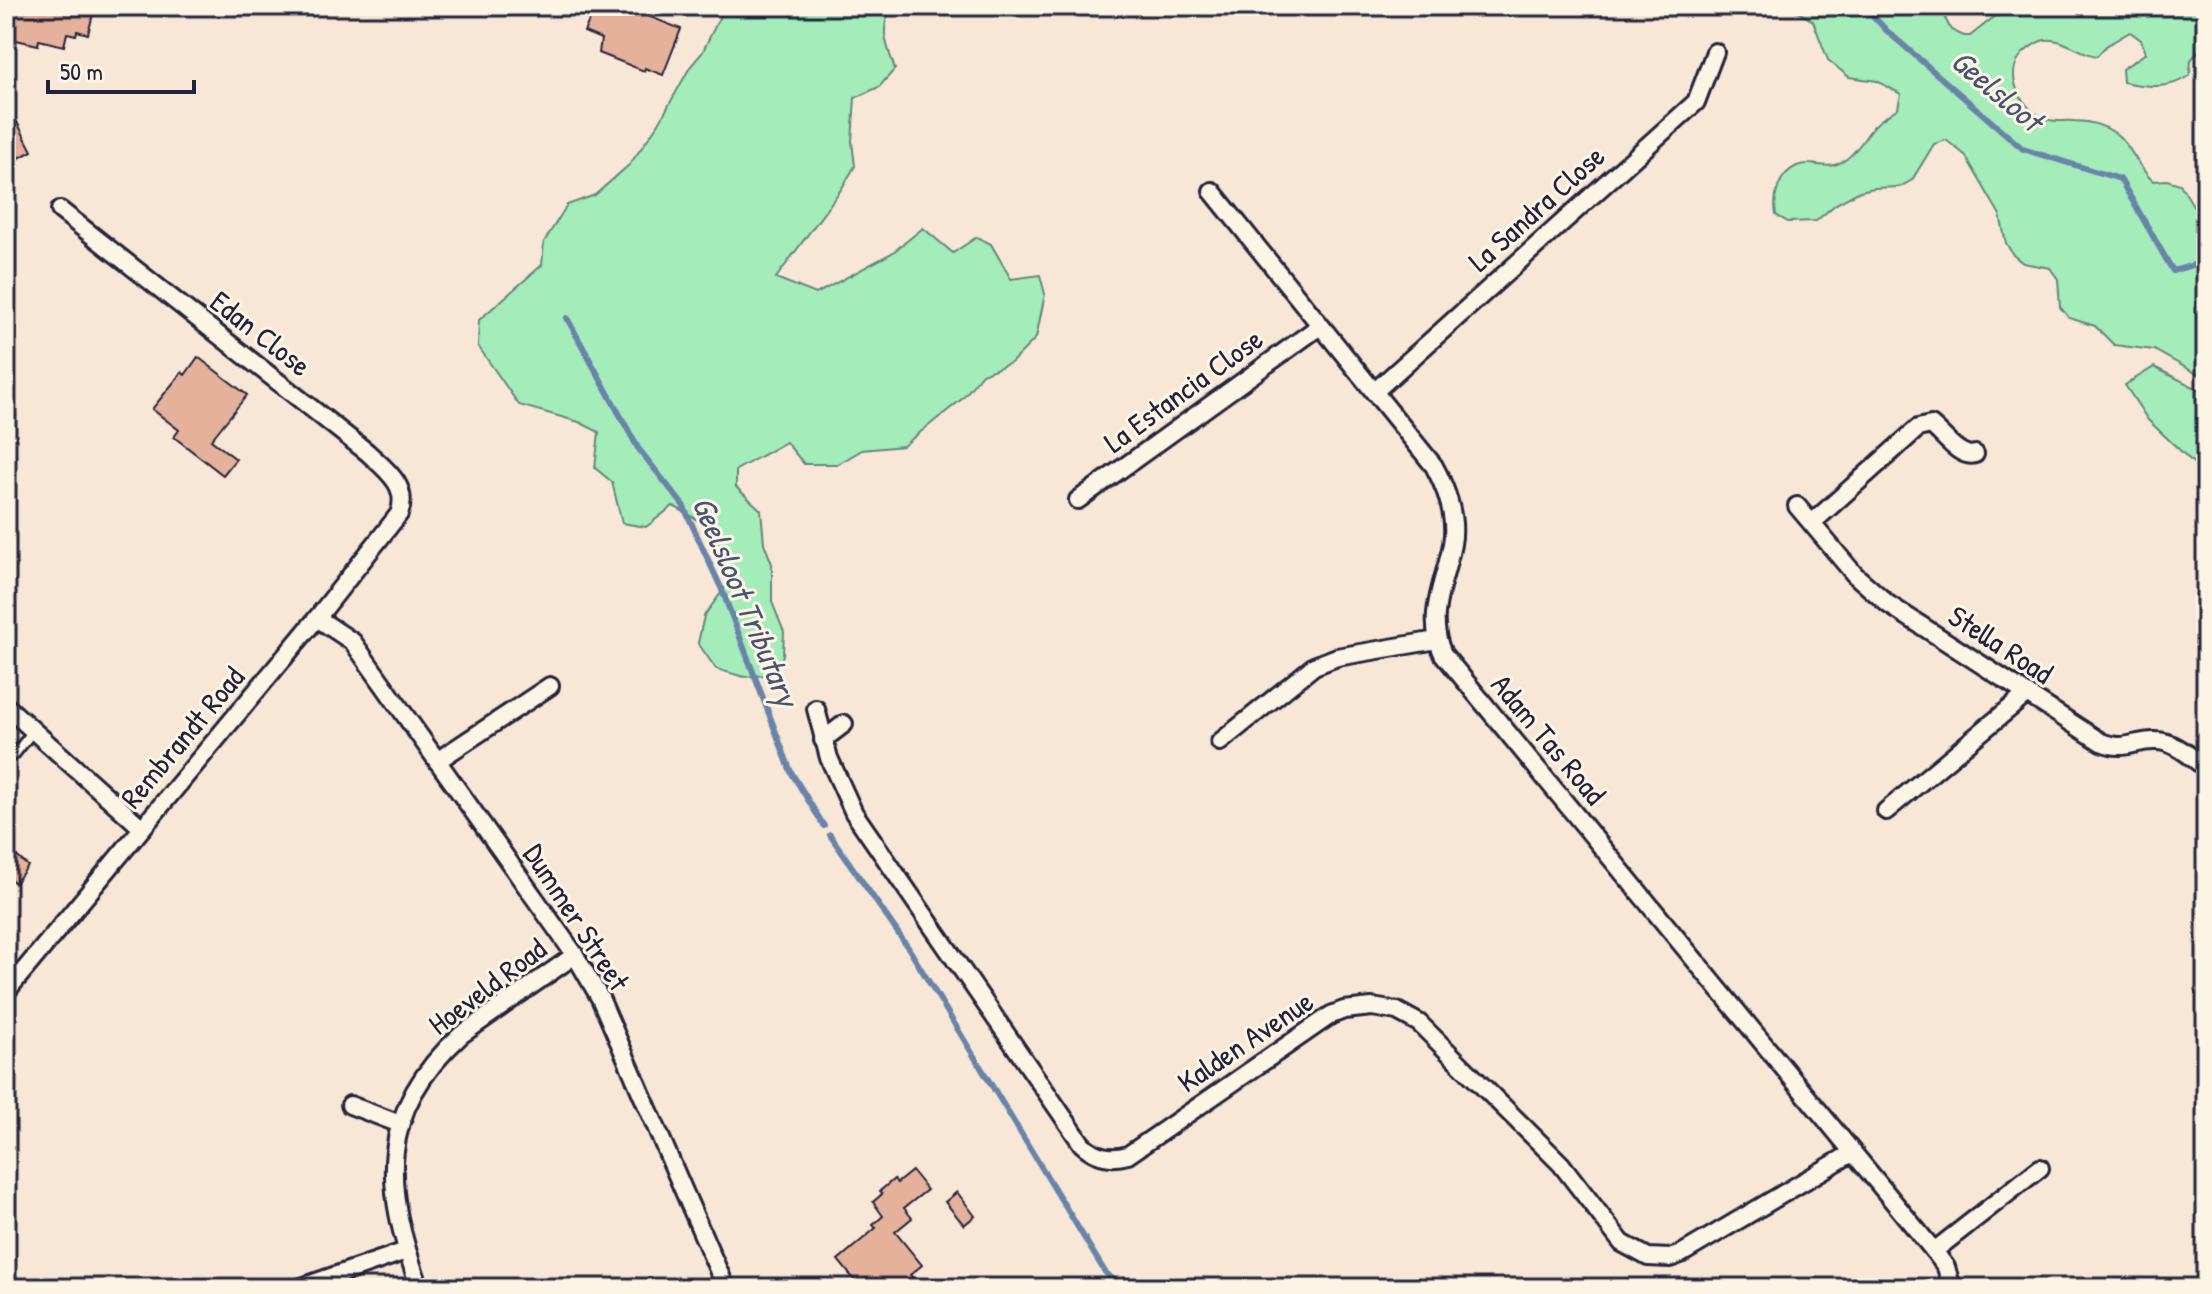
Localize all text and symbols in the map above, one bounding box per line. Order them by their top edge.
water label: Geelsloot [1942,39,2056,144]
scale bar [48,44,194,94]
text: 50 m [60,55,103,87]
street label: La Sandra Close [1459,136,1613,280]
street label: Edan Close [203,281,320,385]
street label: La Estancia Close [1095,319,1271,461]
water label: Geelsloot Tributary [682,489,811,716]
street label: Stella Road [1941,595,2061,693]
street label: Rembrandt Road [111,658,253,816]
street label: Adam Tas Road [1483,665,1616,813]
street label: Dummer Street [515,836,640,999]
street label: Hoeveld Road [420,928,554,1043]
street label: Kalden Avenue [1169,981,1321,1101]

